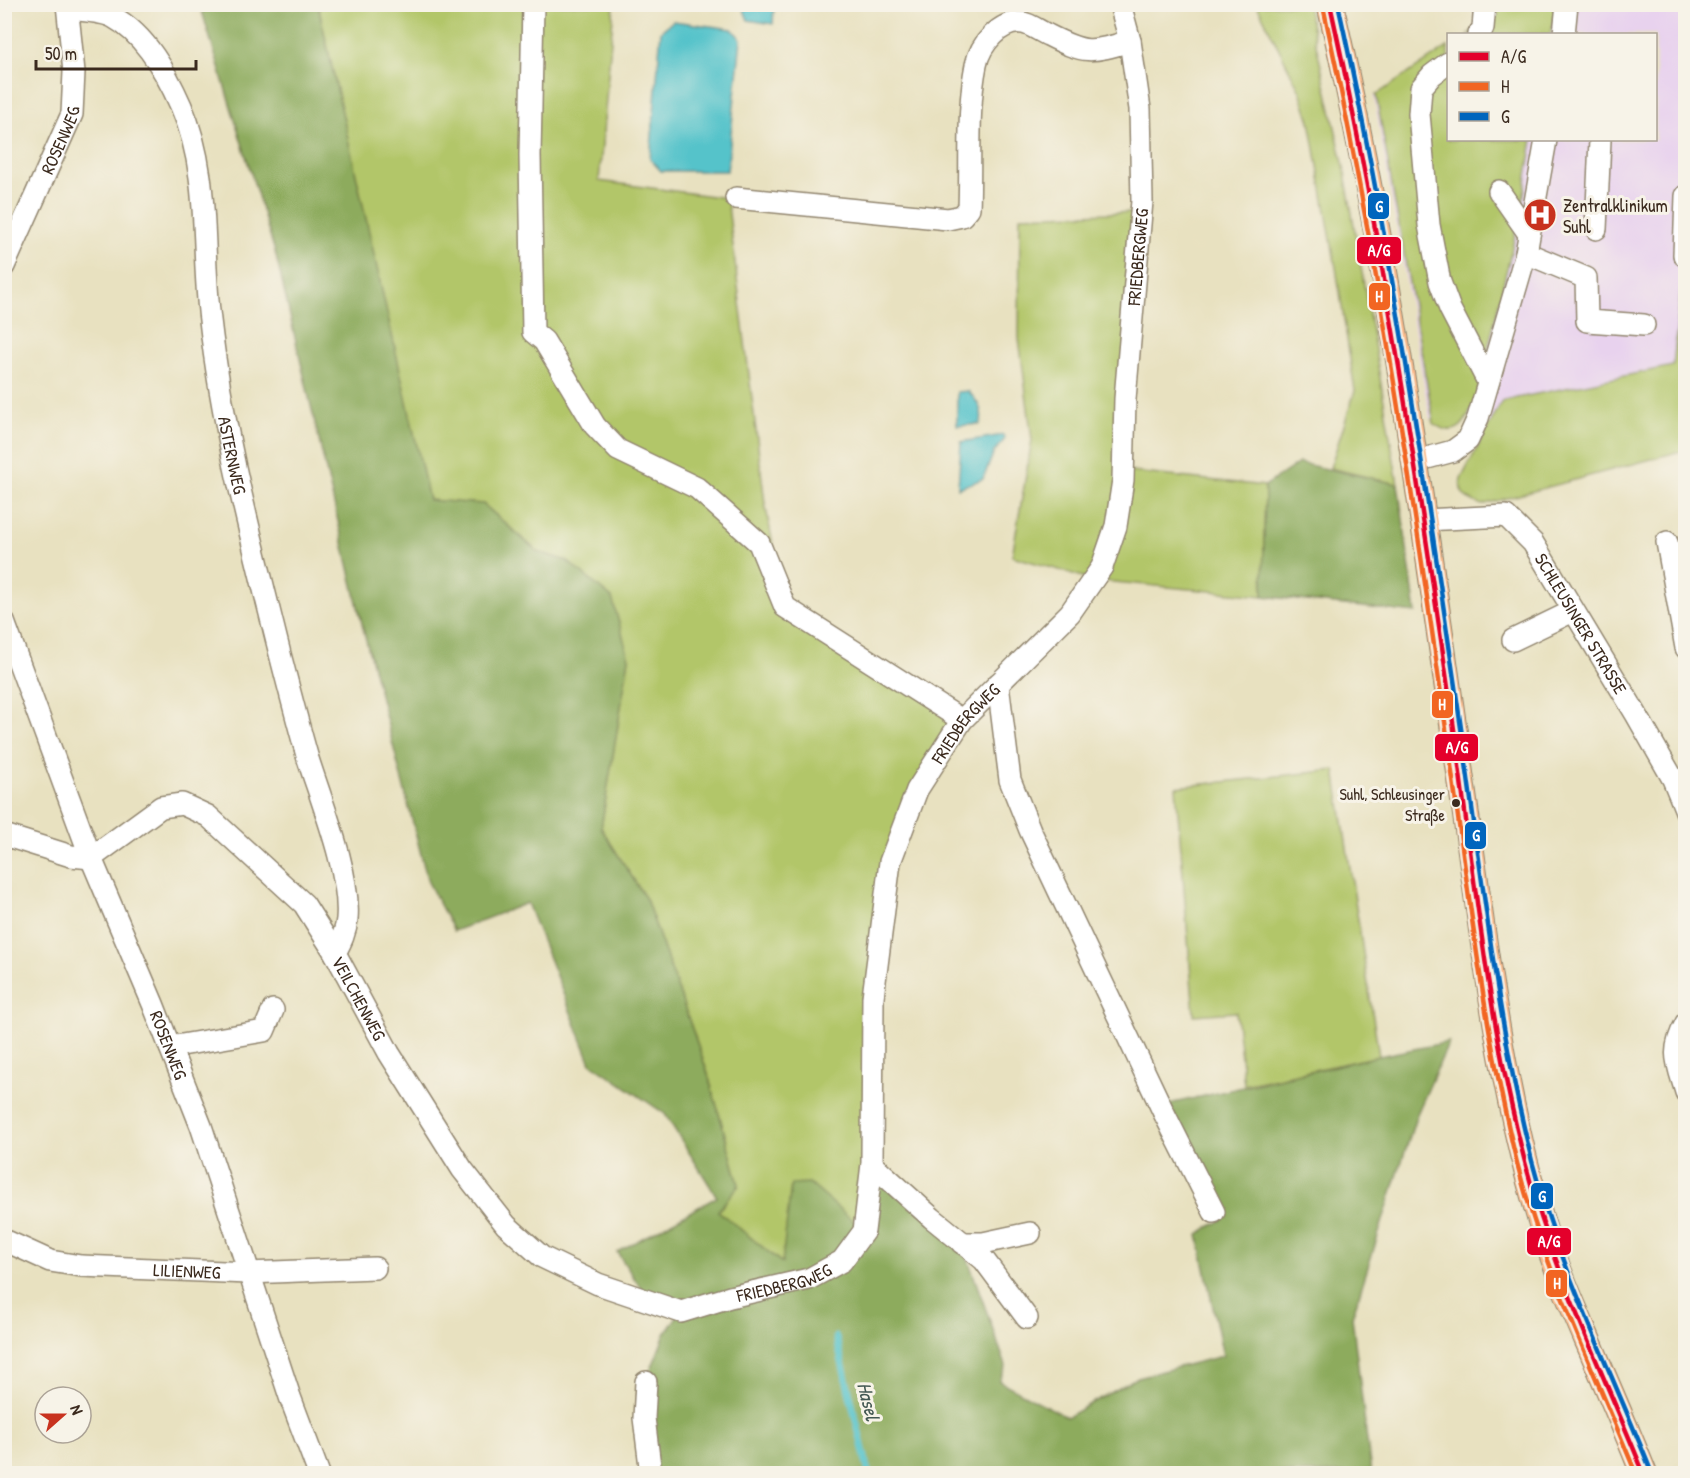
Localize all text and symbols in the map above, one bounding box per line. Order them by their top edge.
scale bar [36,33,196,71]
legend [1447,33,1657,141]
text: 50 m [45,41,77,66]
text: A/G [1501,44,1526,69]
text: H [1501,74,1509,99]
text: G [1501,104,1510,129]
street label: ROSENWEG [34,106,85,178]
line badge: G [1367,192,1390,220]
place label: Zentralklinikum Suhl [1563,193,1668,239]
text: G [1375,195,1383,217]
hospital icon: Zentralklinikum Suhl [1522,197,1558,233]
street label: FRIEDBERGWEG [1120,207,1154,308]
line badge: A/G [1356,236,1402,265]
text: A/G [1368,239,1390,261]
line badge: H [1368,282,1391,311]
text: H [1375,285,1383,307]
street label: ASTERNWEG [212,414,253,497]
street label: SCHLEUSINGER STRASSE [1529,548,1633,698]
street label: FRIEDBERGWEG [924,677,1005,769]
line badge: H [1431,690,1454,719]
text: H [1438,693,1446,715]
line badge: A/G [1434,733,1479,762]
text: A/G [1446,736,1468,758]
place label: Suhl, Schleusinger Straße [1339,783,1446,826]
marker: Suhl, Schleusinger Straße [1450,797,1462,809]
line badge: G [1464,821,1487,850]
text: G [1472,824,1480,846]
street label: VEILCHENWEG [326,951,392,1045]
street label: ROSENWEG [144,1007,194,1083]
line badge: G [1530,1182,1554,1210]
text: G [1538,1185,1546,1207]
line badge: A/G [1526,1227,1572,1256]
text: A/G [1538,1230,1560,1252]
street label: LILIENWEG [153,1257,221,1284]
street label: FRIEDBERGWEG [733,1257,836,1308]
line badge: H [1545,1269,1568,1298]
text: H [1553,1272,1561,1294]
water label: Hasel [851,1379,887,1424]
north arrow [33,1385,93,1445]
text: N [65,1402,89,1418]

